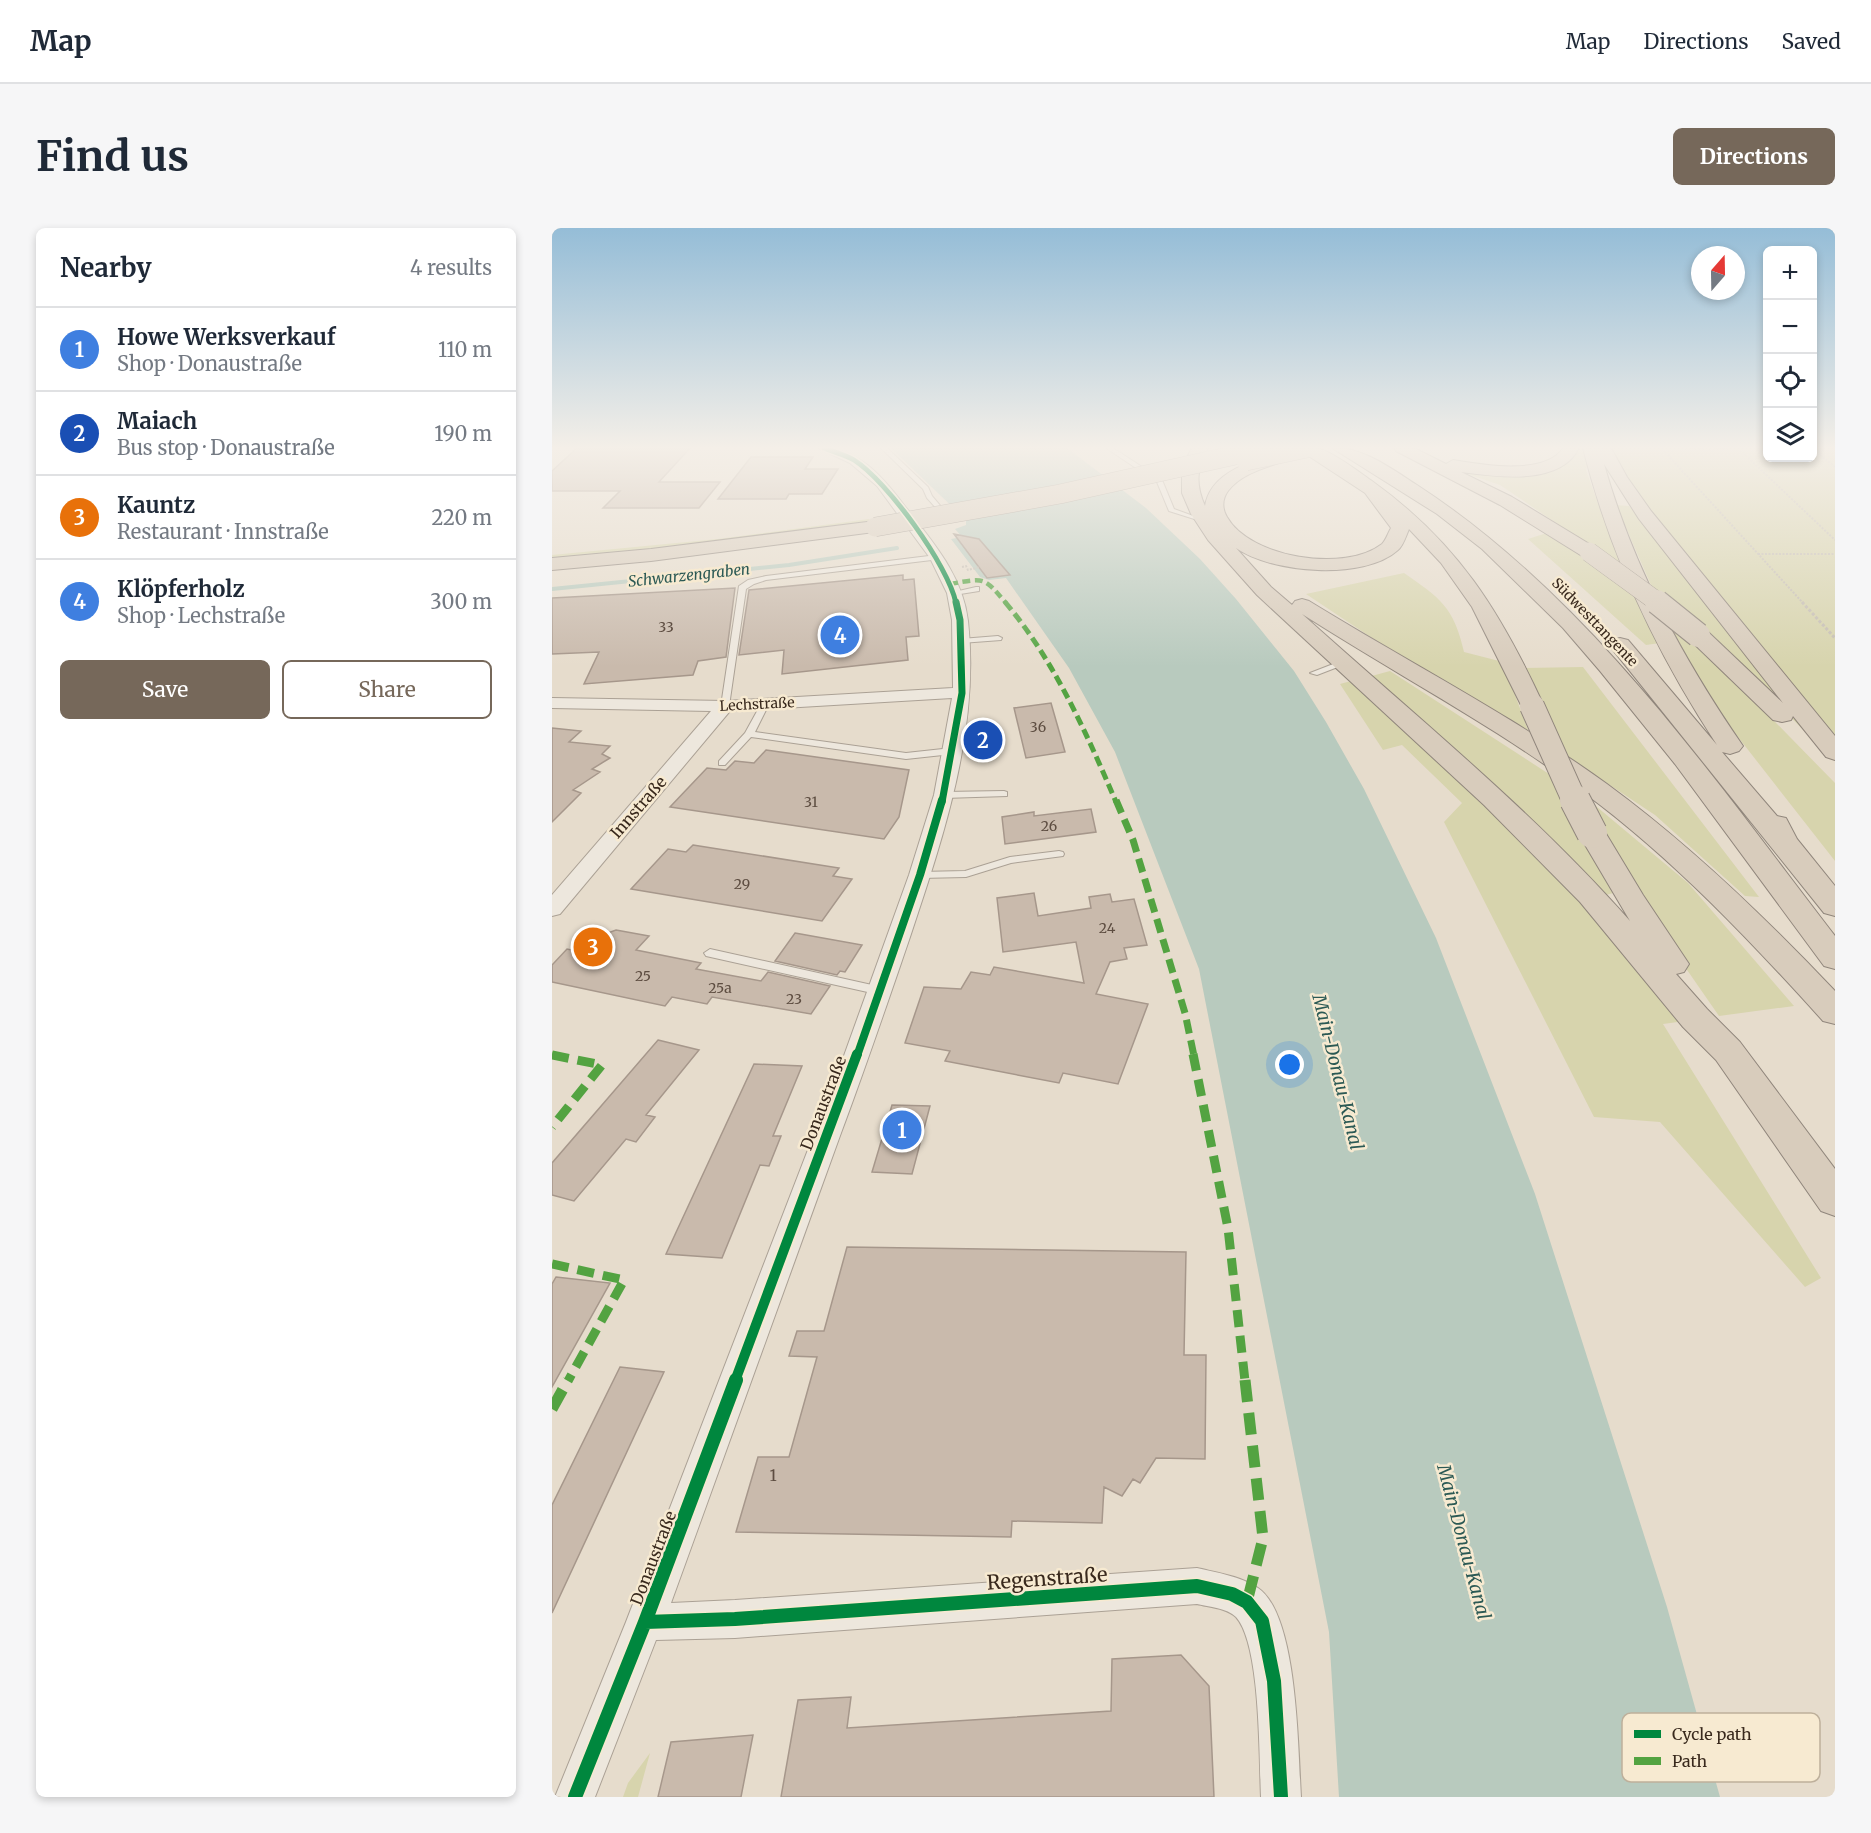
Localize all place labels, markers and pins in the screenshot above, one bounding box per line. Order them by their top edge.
pin: 4 [820,612,860,658]
pin: 2 [964,718,1002,762]
pin: 3 [574,924,612,970]
pin: 1 [882,1108,922,1152]

